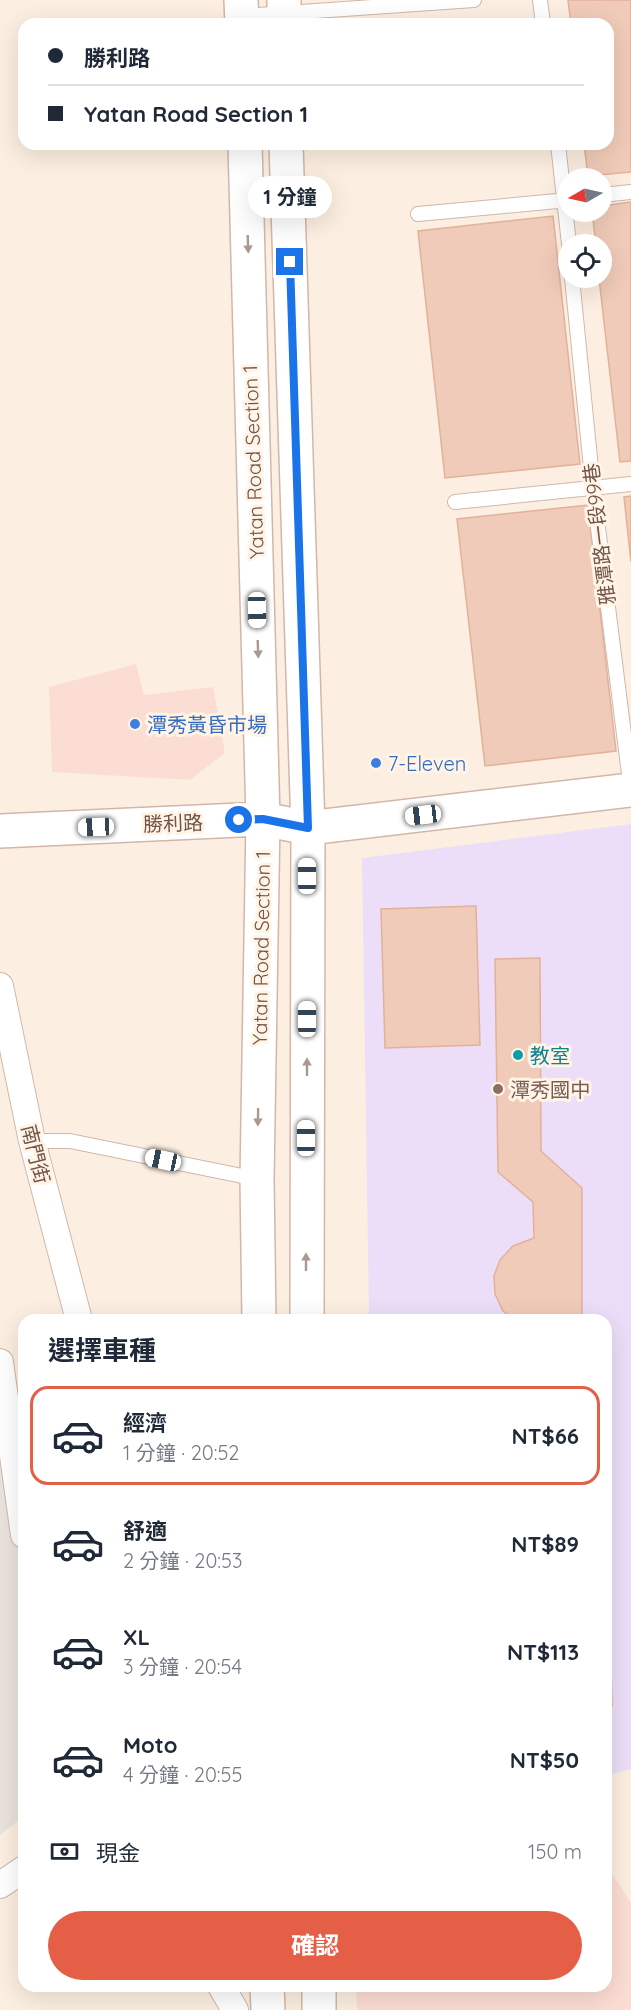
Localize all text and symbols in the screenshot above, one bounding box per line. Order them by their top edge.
text: 勝利路 [84,44,150,72]
text: Yatan Road Section 1 [84,100,308,128]
north arrow [558,168,612,222]
map controls [558,168,612,288]
callout: 1 分鐘 [248,175,332,217]
text: 1 分鐘 [263,184,317,209]
button: locate [558,234,612,288]
one-way arrow [243,235,252,254]
route end [276,248,303,275]
street label: Yatan Road Section 1 [237,365,269,559]
street label: 雅潭路一段99巷 [578,462,620,606]
car [248,592,266,628]
one-way arrow [254,640,263,659]
place label: 潭秀黃昏市場 [147,712,267,737]
marker: 潭秀黃昏市場 [128,717,142,731]
place label: 7-Eleven [388,751,466,776]
marker: 7-Eleven [369,756,383,770]
car [404,804,442,826]
route start [225,806,252,833]
street label: 勝利路 [143,809,203,837]
car [78,817,114,837]
street label: Yatan Road Section 1 [247,851,275,1045]
car [298,858,316,894]
car [298,1001,316,1037]
place label: 教室 [530,1043,570,1068]
marker: 教室 [511,1048,525,1062]
one-way arrow [302,1057,312,1076]
place label: 潭秀國中 [510,1077,590,1102]
marker: 潭秀國中 [491,1082,505,1096]
one-way arrow [253,1108,263,1127]
car [297,1120,315,1156]
street label: 南門街 [17,1122,55,1186]
car [144,1147,182,1173]
one-way arrow [301,1252,311,1271]
text: 選擇車種 [48,1333,156,1367]
icon: car [51,1409,105,1463]
text: 經濟 [123,1409,167,1437]
text: NT$66 [512,1422,579,1450]
text: 1 分鐘 · 20:52 [123,1440,239,1465]
icon: car [51,1517,105,1571]
text: 舒適 [123,1517,167,1545]
text: NT$89 [511,1530,579,1558]
text: 2 分鐘 · 20:53 [123,1548,242,1573]
text: XL [123,1623,150,1651]
icon: car [51,1625,105,1679]
text: NT$113 [507,1638,579,1666]
text: 3 分鐘 · 20:54 [123,1654,242,1679]
text: Moto [123,1731,177,1759]
icon: car [51,1733,105,1787]
text: NT$50 [510,1746,579,1774]
text: 4 分鐘 · 20:55 [123,1762,242,1787]
icon: cash [48,1835,81,1868]
text: 現金 [96,1839,140,1867]
text: 150 m [528,1839,582,1864]
button: 確認 [48,1911,582,1980]

